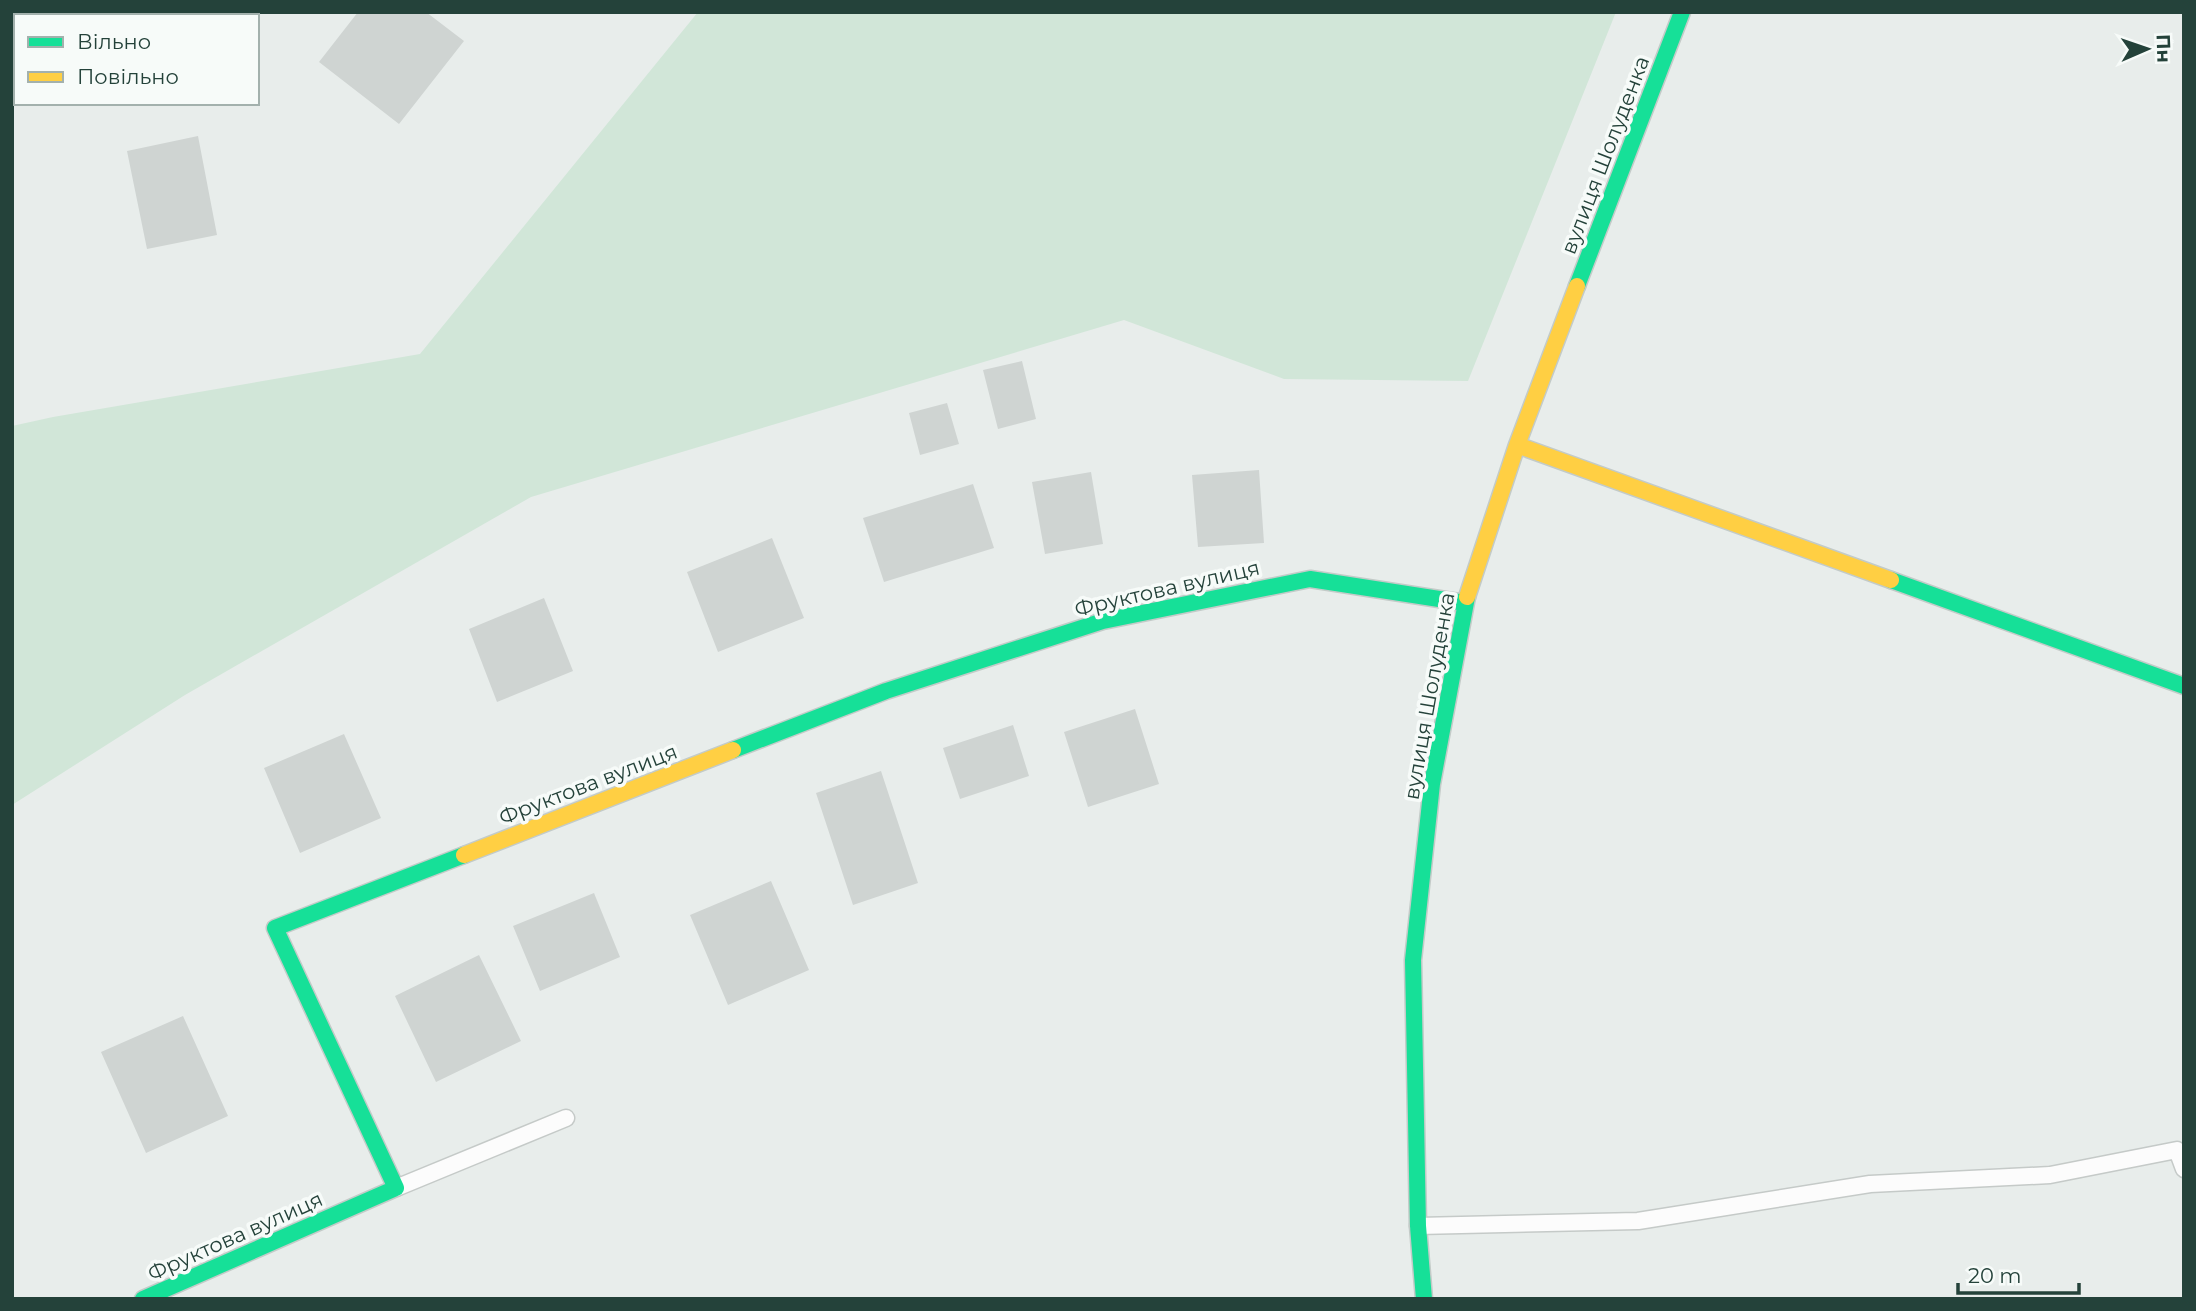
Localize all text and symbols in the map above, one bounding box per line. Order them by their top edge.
legend [14,14,259,105]
north arrow [2112,14,2182,84]
text: Вільно [77,29,151,54]
text: Пн [2151,34,2175,63]
street label: вулиця Шолуденка [1556,52,1654,258]
text: Повільно [77,64,179,89]
street label: Фруктова вулиця [1072,555,1262,621]
street label: вулиця Шолуденка [1398,590,1460,802]
street label: Фруктова вулиця [495,738,681,830]
street label: Фруктова вулиця [144,1186,326,1286]
scale bar [1958,1252,2079,1296]
text: 20 m [1968,1263,2022,1288]

